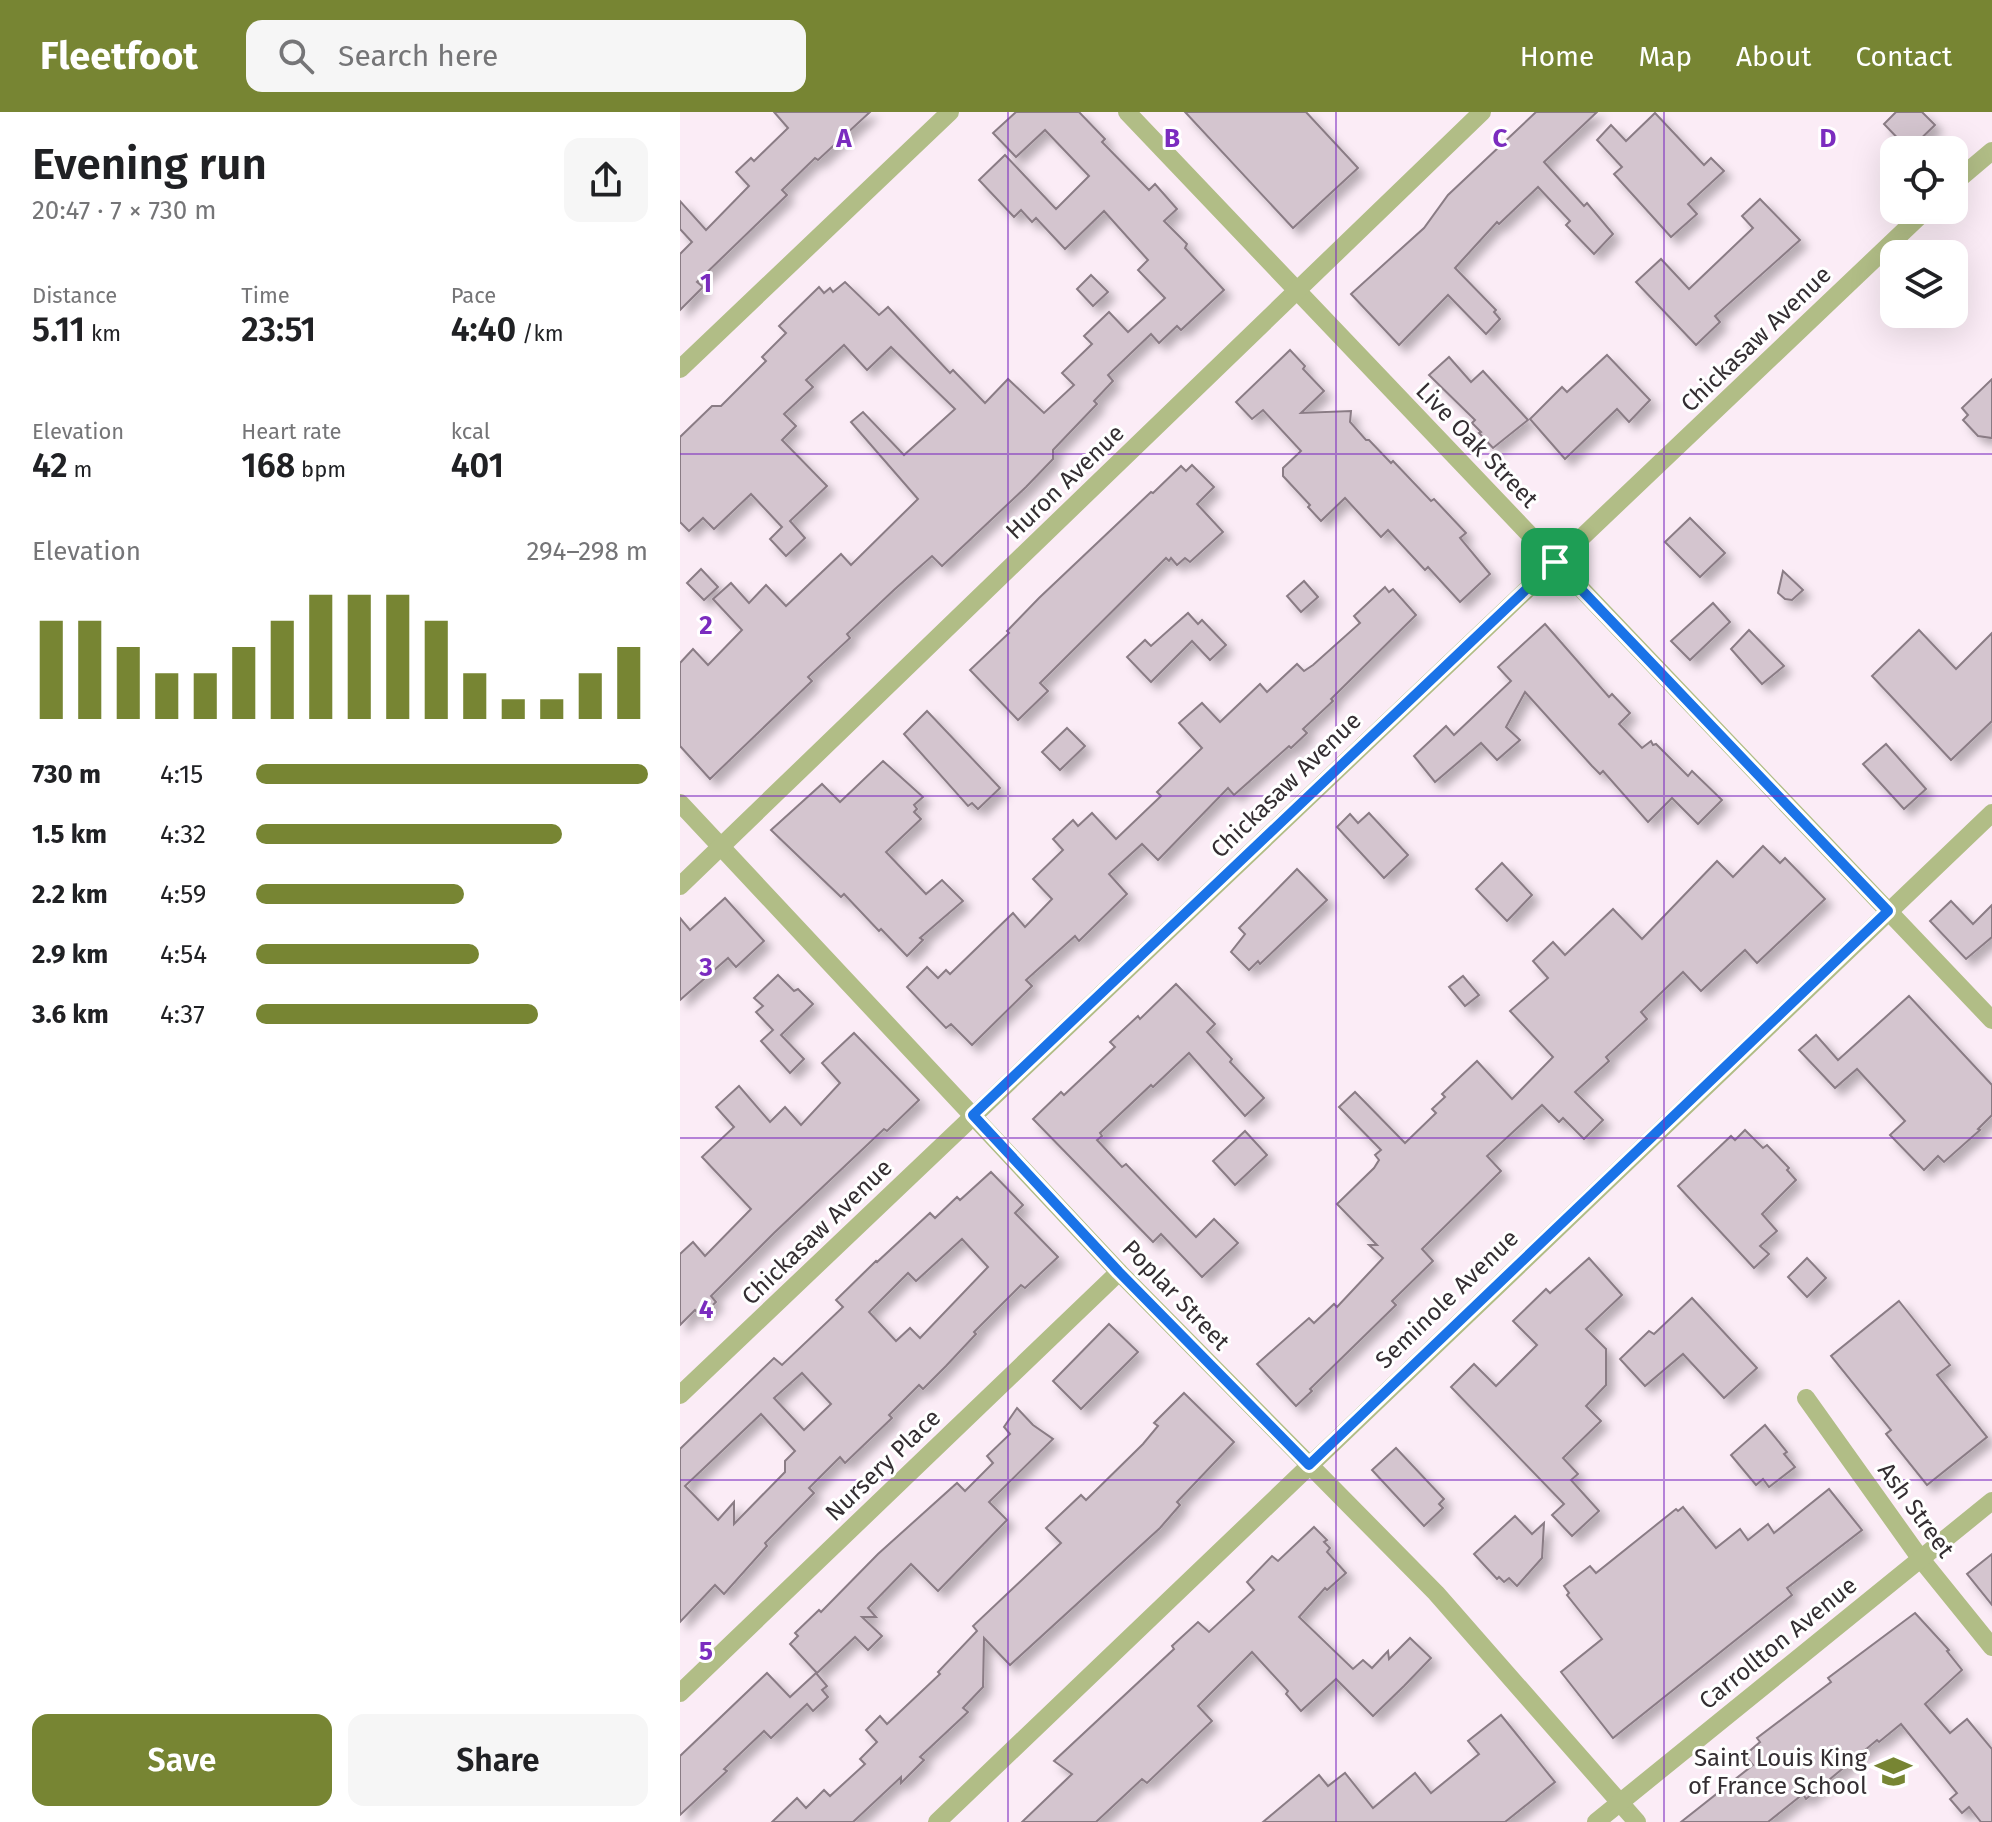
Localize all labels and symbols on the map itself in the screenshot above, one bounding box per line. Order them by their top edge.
text: A [835,123,852,154]
text: B [1164,123,1180,154]
text: C [1493,123,1508,154]
text: D [1820,123,1837,154]
street label: Chickasaw Avenue [1675,260,1837,418]
text: 1 [700,268,712,299]
street label: Live Oak Street [1410,377,1544,514]
street label: Huron Avenue [1000,419,1130,545]
pin [1521,528,1589,596]
text: 2 [699,610,713,641]
street label: Chickasaw Avenue [1205,706,1367,864]
text: 3 [698,952,713,983]
street label: Chickasaw Avenue [736,1153,898,1311]
street label: Seminole Avenue [1370,1224,1524,1374]
street label: Poplar Street [1117,1234,1236,1356]
text: 4 [699,1294,714,1325]
street label: Nursery Place [820,1403,946,1527]
street label: Ash Street [1872,1457,1960,1563]
street label: Carrollton Avenue [1694,1571,1862,1715]
text: 5 [699,1636,713,1667]
place label: Saint Louis King of France School [1688,1744,1868,1800]
school or university icon: Saint Louis King of France School [1874,1753,1912,1791]

